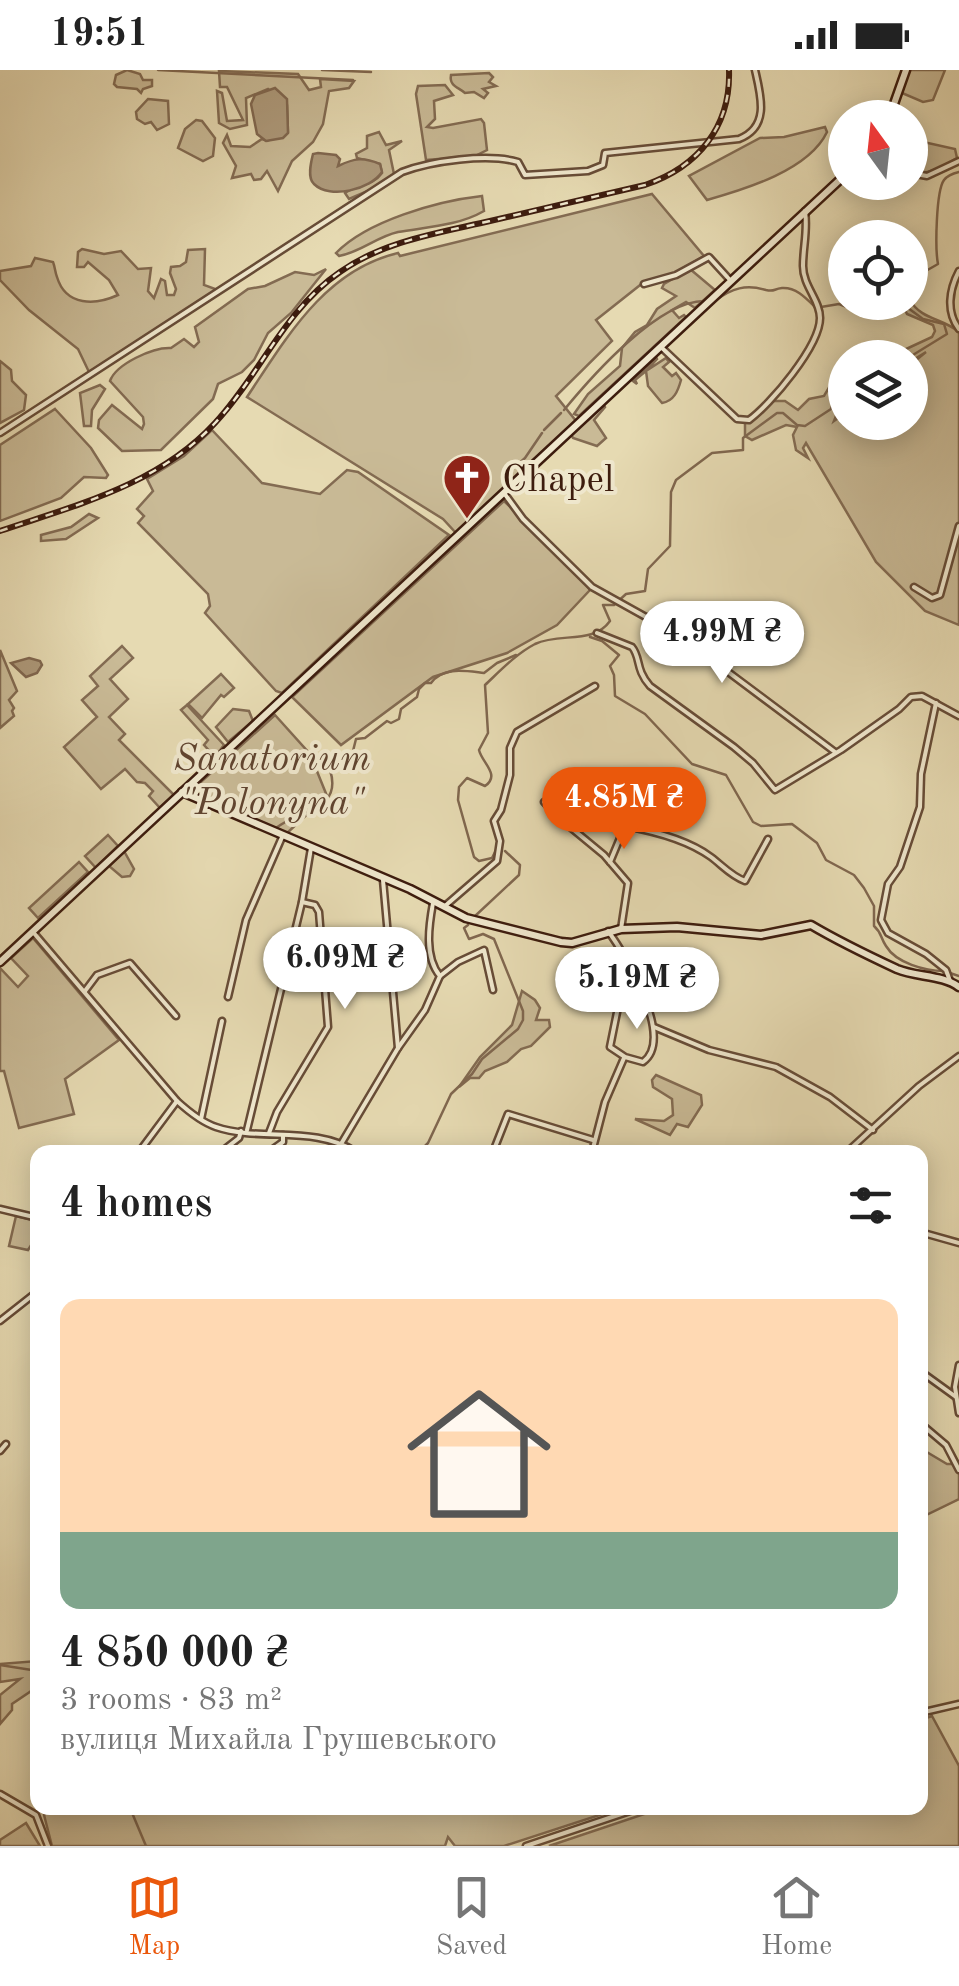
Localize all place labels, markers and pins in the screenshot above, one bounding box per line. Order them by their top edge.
church icon: Chapel [441,452,493,520]
place label: Chapel [502,462,614,500]
pin: 4.99M ₴ [630,601,814,686]
pin: 4.85M ₴ [532,767,716,852]
pin: 6.09M ₴ [253,927,437,1012]
pin: 5.19M ₴ [545,947,729,1032]

